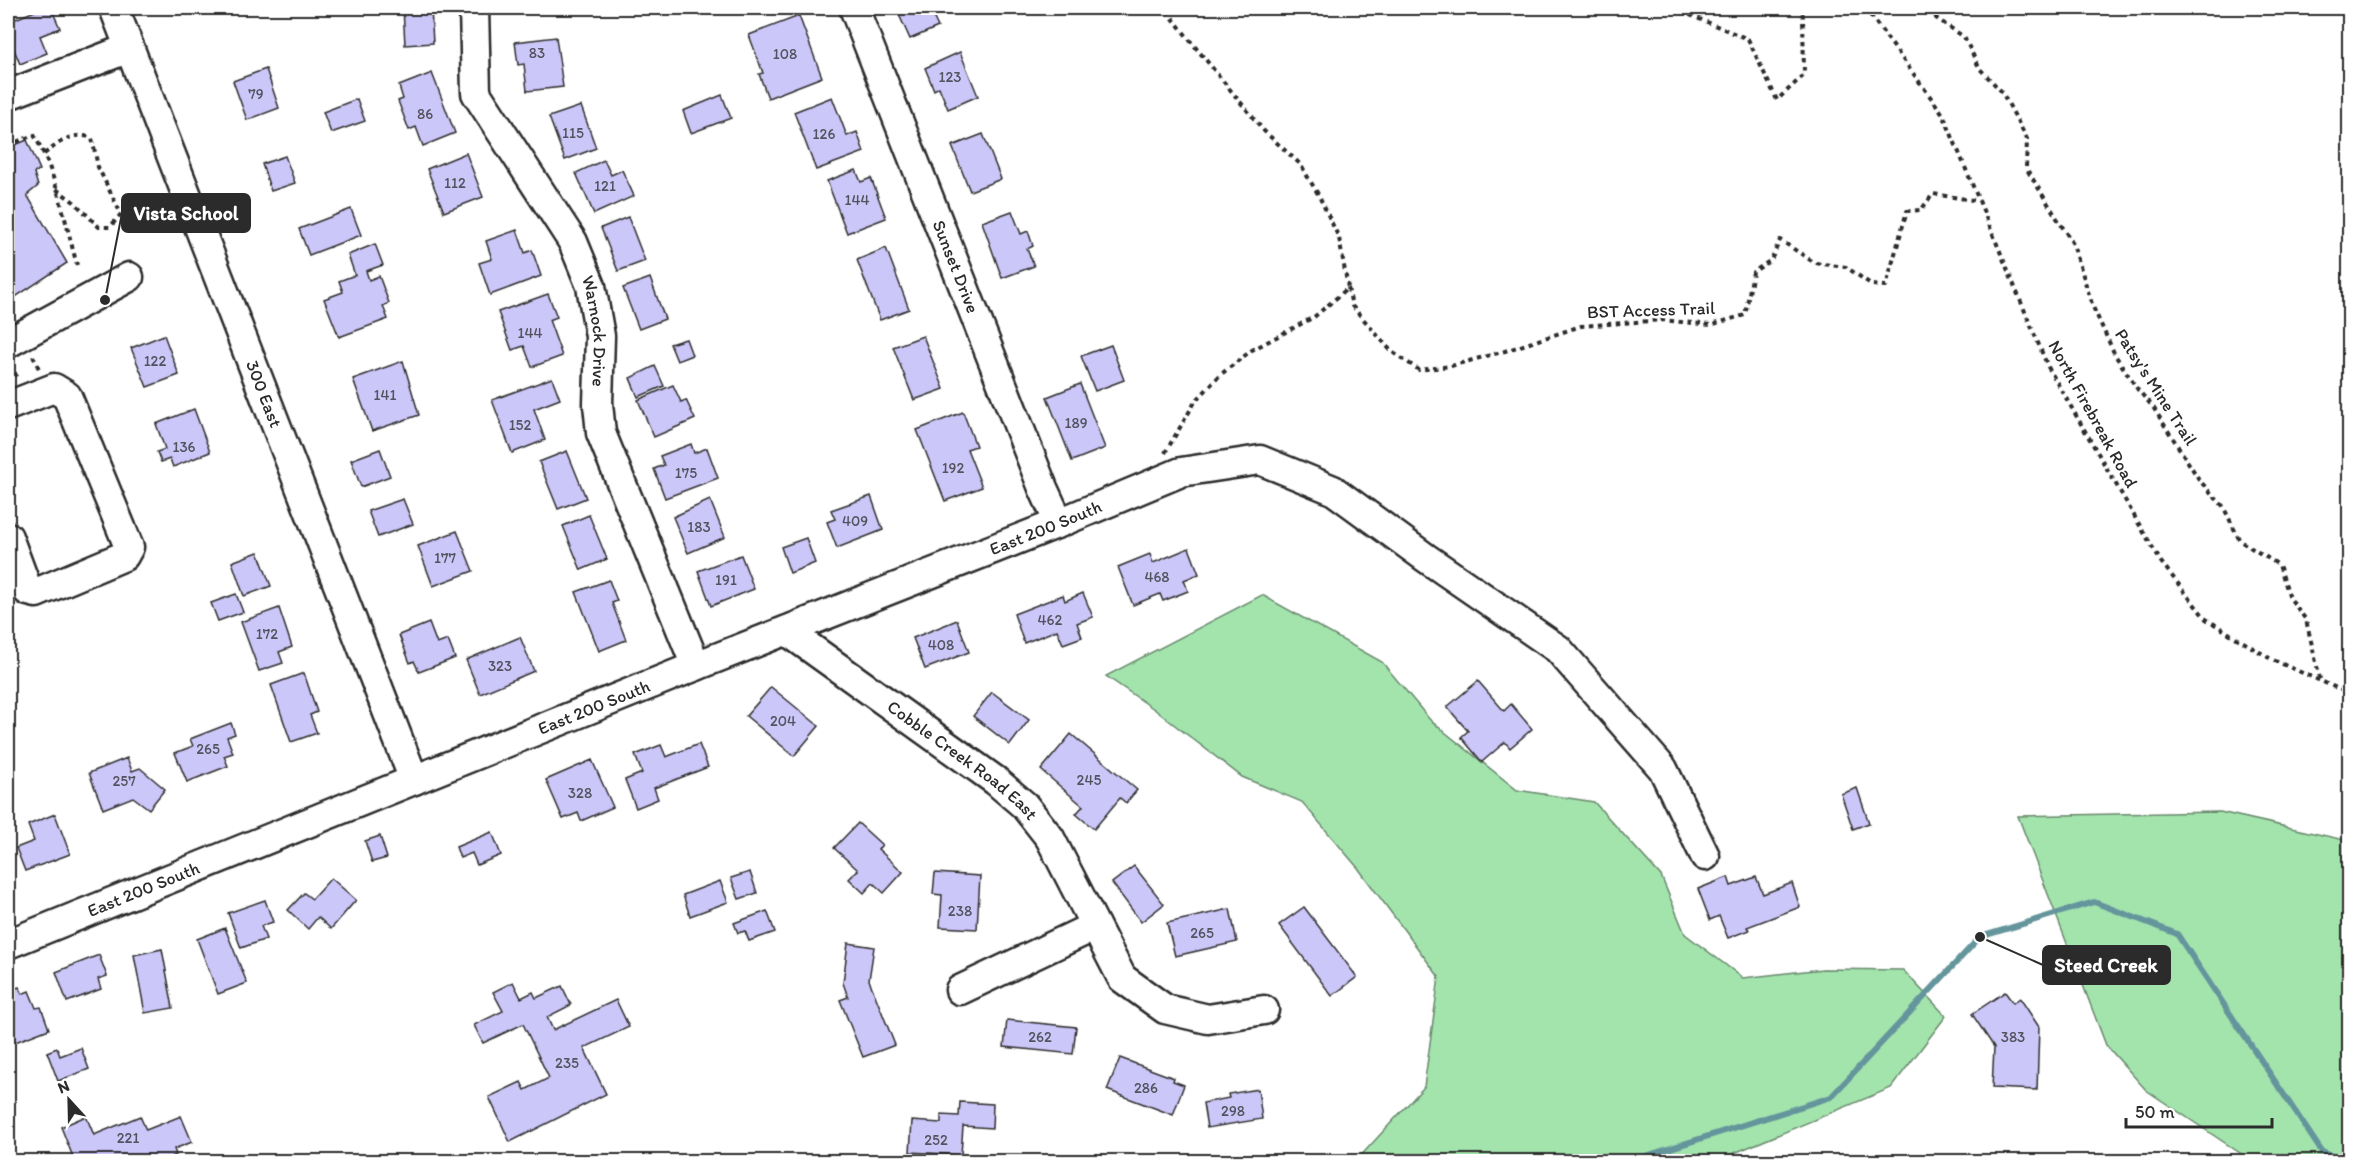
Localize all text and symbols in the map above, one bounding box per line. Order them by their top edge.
house number: 83 [529,44,545,62]
house number: 108 [773,45,797,63]
house number: 123 [938,68,962,86]
house number: 79 [248,85,264,103]
house number: 86 [417,105,433,123]
house number: 115 [562,124,584,142]
house number: 126 [813,125,835,143]
house number: 112 [444,174,466,192]
house number: 121 [594,177,616,195]
house number: 144 [845,191,870,209]
callout: Vista School [122,194,250,232]
text: Vista School [133,201,239,225]
street label: Sunset Drive [928,217,984,316]
street label: Warnock Drive [577,272,611,387]
street label: BST Access Trail [1587,297,1715,323]
house number: 144 [518,324,543,342]
street label: Patsy's Mine Trail [2110,324,2202,450]
street label: North Firebreak Road [2043,337,2143,492]
house number: 122 [144,352,166,370]
street label: 300 East [241,357,287,431]
house number: 141 [374,386,397,404]
house number: 189 [1064,414,1088,432]
house number: 152 [509,416,531,434]
house number: 136 [172,438,196,456]
house number: 192 [942,459,964,477]
house number: 175 [675,464,697,482]
street label: East 200 South [986,495,1105,560]
house number: 409 [842,512,868,530]
house number: 183 [687,518,711,536]
house number: 177 [434,549,456,567]
house number: 468 [1144,568,1170,586]
house number: 191 [715,571,737,589]
house number: 462 [1038,611,1063,629]
house number: 172 [256,625,278,643]
house number: 408 [928,636,954,654]
house number: 323 [488,657,512,675]
street label: East 200 South [535,675,653,740]
street label: Cobble Creek Road East [883,696,1043,824]
house number: 204 [770,712,796,730]
house number: 265 [196,740,220,758]
house number: 245 [1077,771,1102,789]
house number: 257 [112,772,136,790]
house number: 328 [568,784,592,802]
street label: East 200 South [84,857,203,922]
house number: 238 [948,902,972,920]
house number: 265 [1190,924,1214,942]
callout: Steed Creek [2043,946,2170,984]
text: Steed Creek [2054,953,2158,977]
house number: 262 [1028,1028,1052,1046]
house number: 383 [2001,1028,2025,1046]
house number: 235 [555,1054,579,1072]
north arrow [39,1070,99,1130]
text: N [55,1076,72,1097]
house number: 286 [1134,1079,1158,1097]
scale bar [2126,1091,2272,1129]
text: 50 m [2135,1101,2175,1123]
house number: 298 [1221,1102,1245,1120]
house number: 221 [117,1129,139,1147]
house number: 252 [924,1131,948,1149]

